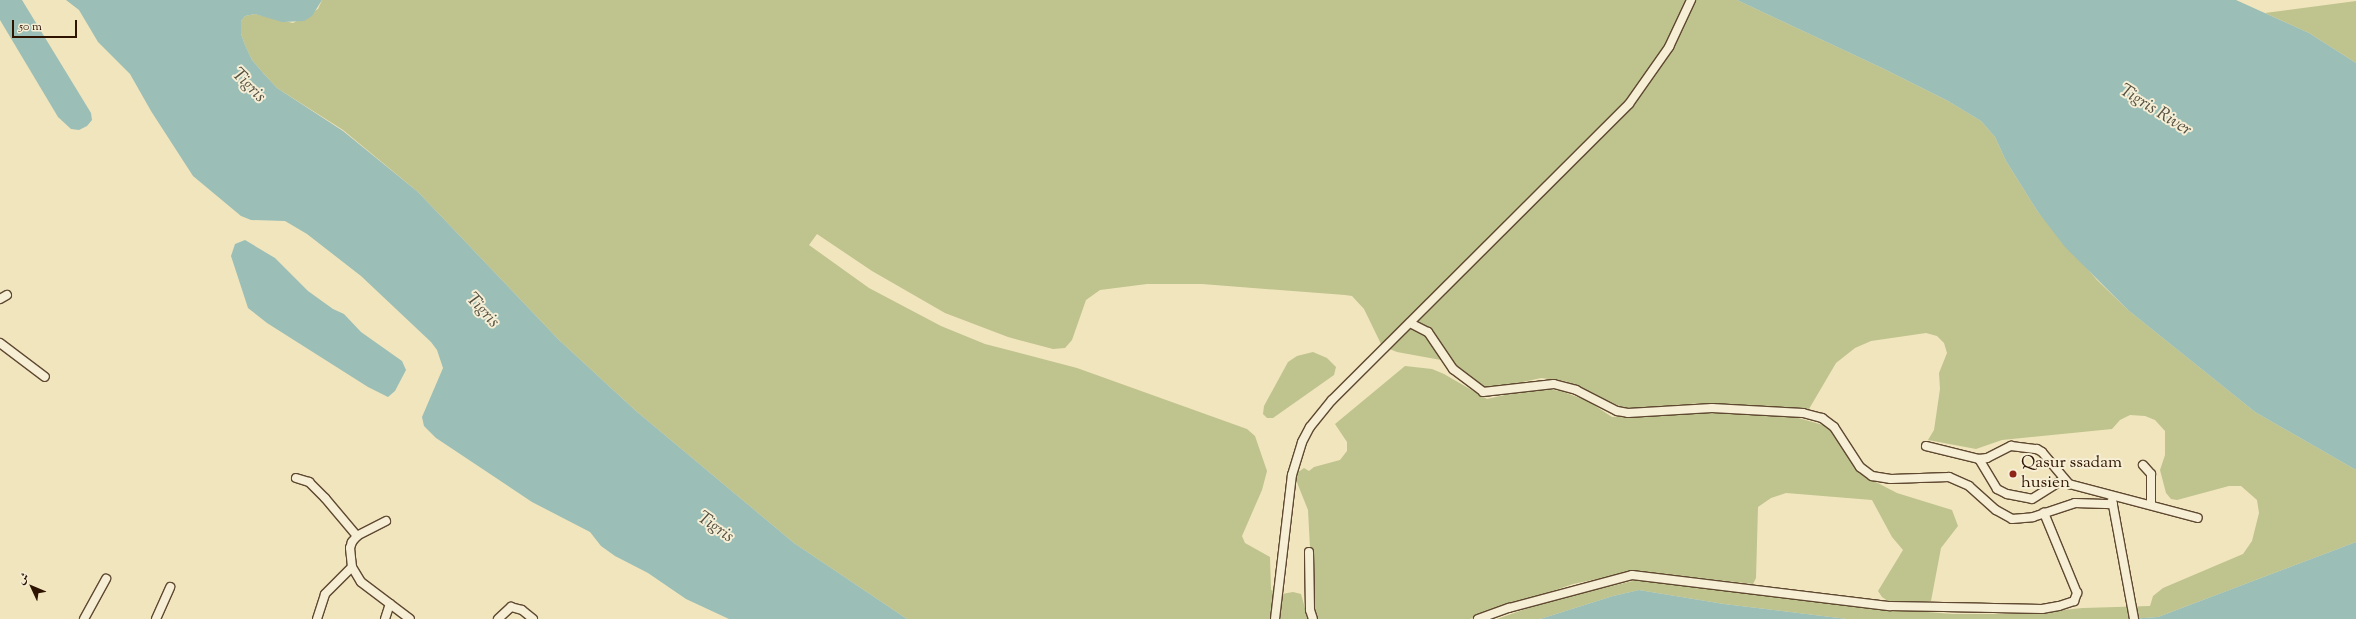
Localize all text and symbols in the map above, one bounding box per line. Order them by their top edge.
scale bar [14,12,79,38]
text: 50 m [19,18,42,36]
water label: Tigris [226,64,270,108]
water label: Tigris River [2115,80,2195,142]
water label: Tigris [460,289,504,333]
place label: Qasur ssadam husien [2021,454,2122,494]
marker: Qasur ssadam husien [2008,469,2018,479]
water label: Tigris [692,508,738,548]
north arrow [12,567,52,607]
text: ش [14,569,33,588]

